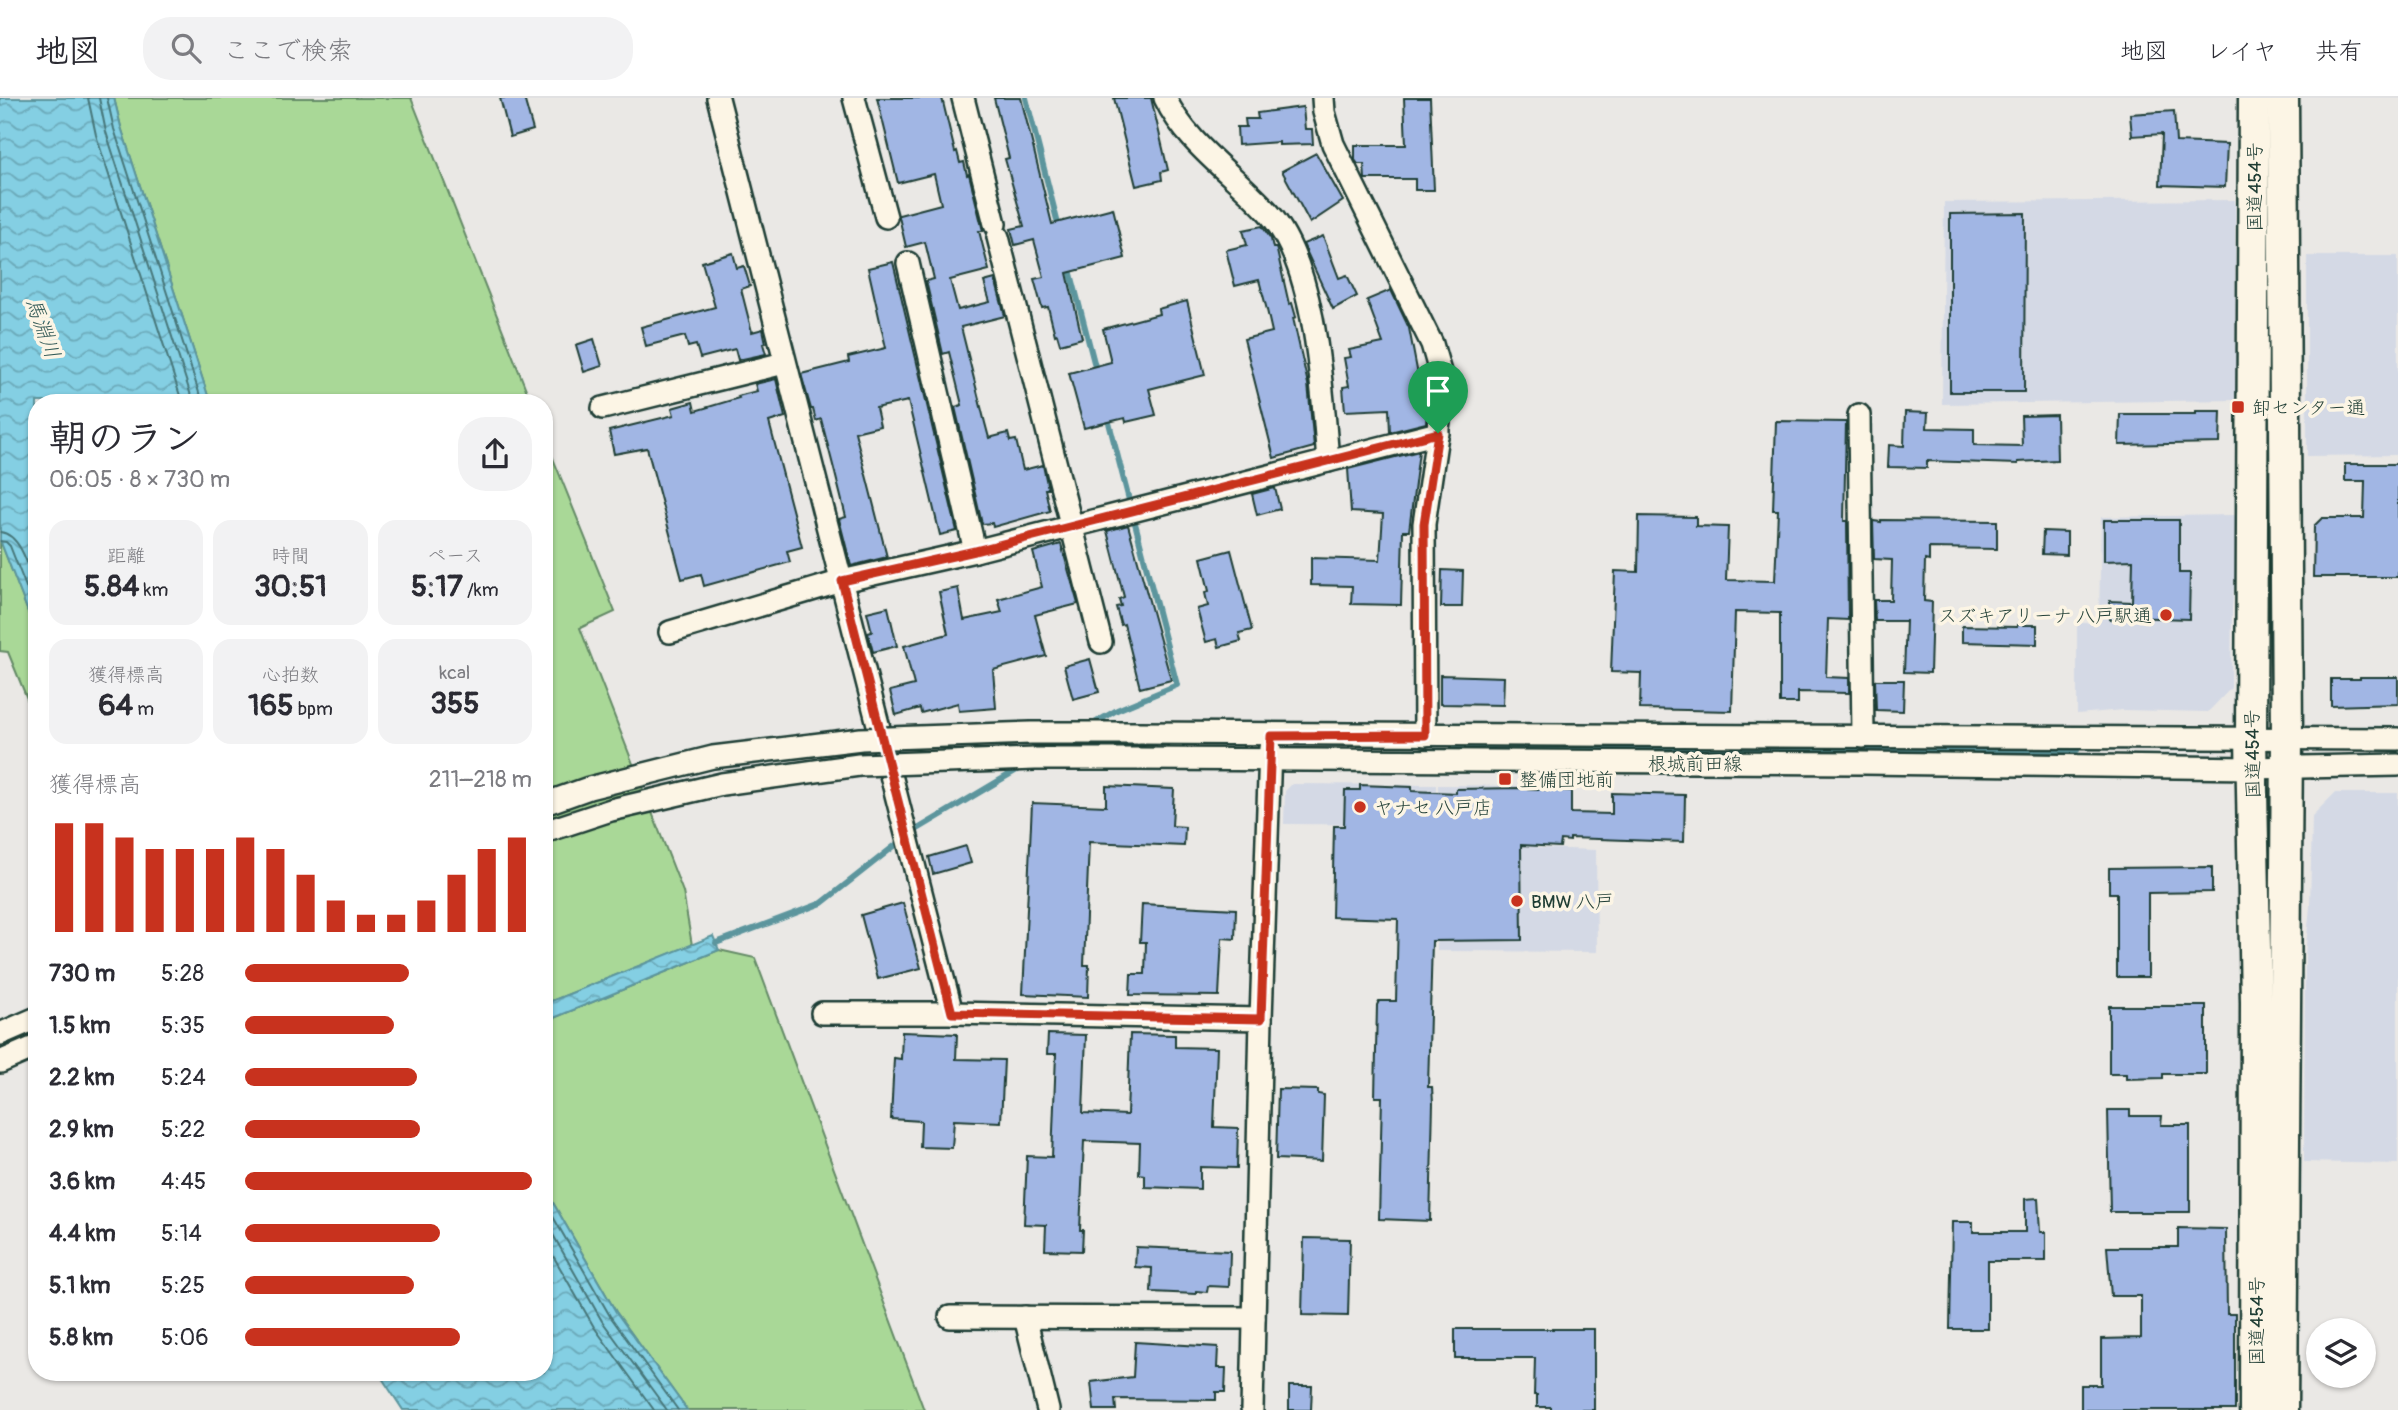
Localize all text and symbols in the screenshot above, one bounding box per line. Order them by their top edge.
search box [143,17,633,80]
icon: search [167,29,205,67]
text: 地図 [35,31,101,72]
text: ここで検索 [223,35,353,67]
text: 地図 [2120,37,2168,66]
text: レイヤ [2206,37,2277,66]
text: 共有 [2315,37,2363,66]
street label: 国道454号 [2243,142,2267,232]
water label: 馬淵川 [19,294,66,362]
pin [1408,361,1468,433]
icon: arrive [1419,372,1457,410]
place label: 卸センター通 [2252,396,2365,420]
marker: 卸センター通 [2230,399,2246,415]
text: 朝のラン [49,415,201,463]
button: share [458,417,532,491]
text: 06:05 · 8 × 730 m [49,465,230,494]
text: 距離 [107,544,145,568]
text: 時間 [271,544,310,568]
text: ペース [427,544,483,568]
text: 5.84 [84,568,139,605]
text: 30:51 [254,568,327,605]
text: 5:17 [411,568,463,605]
text: km [139,578,168,602]
text: /km [463,578,499,602]
place label: スズキアリーナ 八戸駅通 [1938,604,2152,628]
marker: スズキアリーナ 八戸駅通 [2158,607,2174,623]
text: kcal [439,661,470,685]
text: 獲得標高 [88,663,164,687]
text: 心拍数 [262,663,319,687]
text: 355 [430,685,479,722]
text: 64 [98,687,133,724]
text: 165 [248,687,294,724]
text: m [133,697,154,721]
text: bpm [294,697,333,721]
street label: 国道454号 [2240,709,2266,799]
street label: 根城前田線 [1647,752,1743,776]
text: 211–218 m [429,765,532,794]
place label: 整備団地前 [1519,768,1614,792]
text: 獲得標高 [49,770,141,799]
marker: 整備団地前 [1497,771,1513,787]
place label: ヤナセ 八戸店 [1374,796,1492,820]
marker: ヤナセ 八戸店 [1352,799,1368,815]
place label: BMW 八戸 [1531,890,1614,914]
marker: BMW 八戸 [1509,893,1525,909]
text: 730 m [49,959,115,988]
text: 5:28 [161,959,204,988]
text: 1.5 km [49,1011,111,1040]
text: 5:35 [161,1011,205,1040]
text: 2.2 km [49,1063,115,1092]
text: 5:24 [161,1063,206,1092]
text: 2.9 km [49,1115,114,1144]
text: 5:22 [161,1115,205,1144]
text: 3.6 km [49,1167,115,1196]
text: 4:45 [161,1167,206,1196]
text: 4.4 km [49,1219,116,1248]
text: 5:14 [161,1219,202,1248]
text: 5.1 km [49,1271,111,1300]
text: 5:25 [161,1271,205,1300]
street label: 国道454号 [2245,1276,2269,1366]
map controls [2306,1318,2376,1388]
button: layers [2306,1318,2376,1388]
text: 5.8 km [49,1323,113,1352]
text: 5:06 [161,1323,209,1352]

